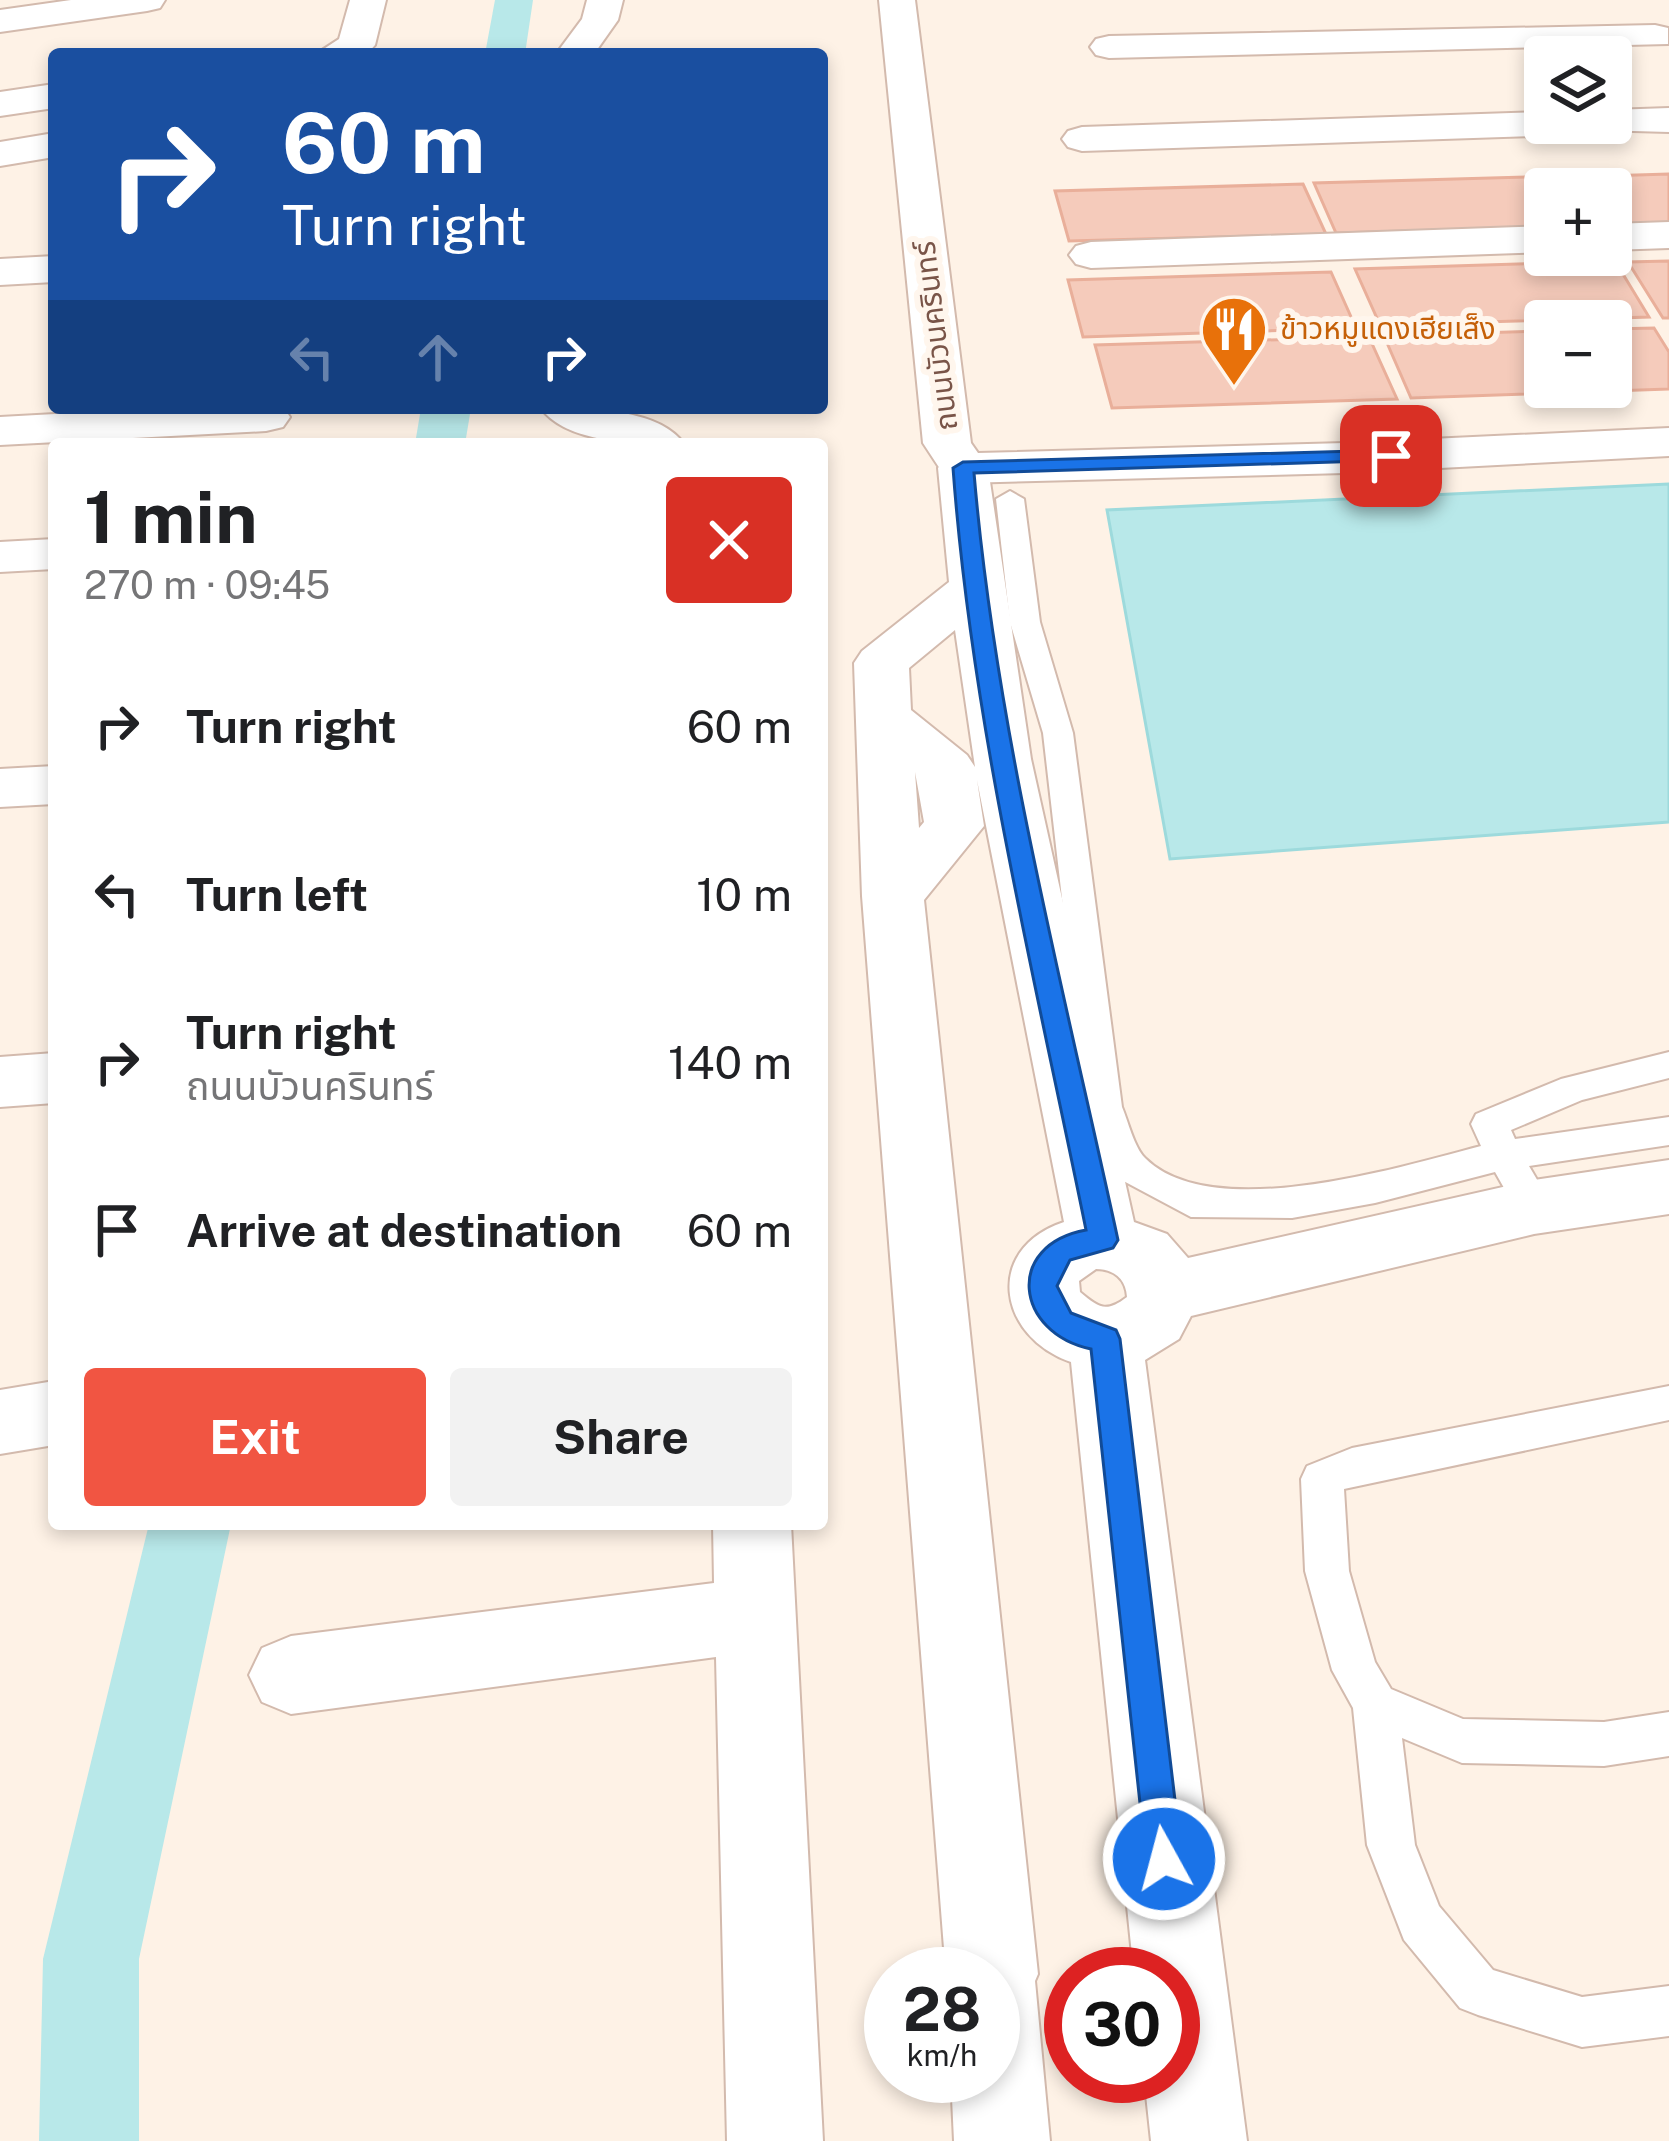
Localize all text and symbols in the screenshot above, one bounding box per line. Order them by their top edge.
map controls [1524,36,1632,408]
button: layers [1524,36,1632,144]
text: 60 m [282,93,486,192]
icon: right [84,96,240,252]
button: + [1524,168,1632,276]
text: Turn right [282,194,527,257]
street label: ถนนบัวนครินทร์ [905,238,964,433]
restaurant icon: ข้าวหมูแดงเฮียเส็ง [1199,294,1269,388]
button: − [1524,300,1632,408]
place label: ข้าวหมูแดงเฮียเส็ง [1280,310,1496,347]
icon: left [279,324,345,390]
icon: ahead [405,324,471,390]
icon: right [531,324,597,390]
pin [1340,405,1442,507]
icon: arrive [1358,423,1424,489]
text: 1 min [84,475,258,559]
button: close [666,477,792,603]
text: 270 m · 09:45 [84,562,330,608]
icon: right [84,693,150,759]
text: Turn right [186,700,397,753]
text: 60 m [687,700,792,753]
icon: left [84,861,150,927]
text: Turn left [186,868,368,921]
text: 10 m [696,868,792,921]
text: Turn right [186,1006,397,1059]
icon: right [84,1029,150,1095]
text: 140 m [668,1036,792,1089]
text: ถนนบัวนครินทร์ [186,1063,434,1109]
icon: arrive [84,1197,150,1263]
text: Arrive at destination [186,1204,622,1257]
text: 60 m [687,1204,792,1257]
button: Exit [84,1368,426,1506]
button: Share [450,1368,792,1506]
position arrow [1101,1796,1227,1922]
speed limit sign: 30 [1044,1947,1200,2103]
text: 28 [903,1974,981,2045]
text: km/h [907,2037,977,2073]

